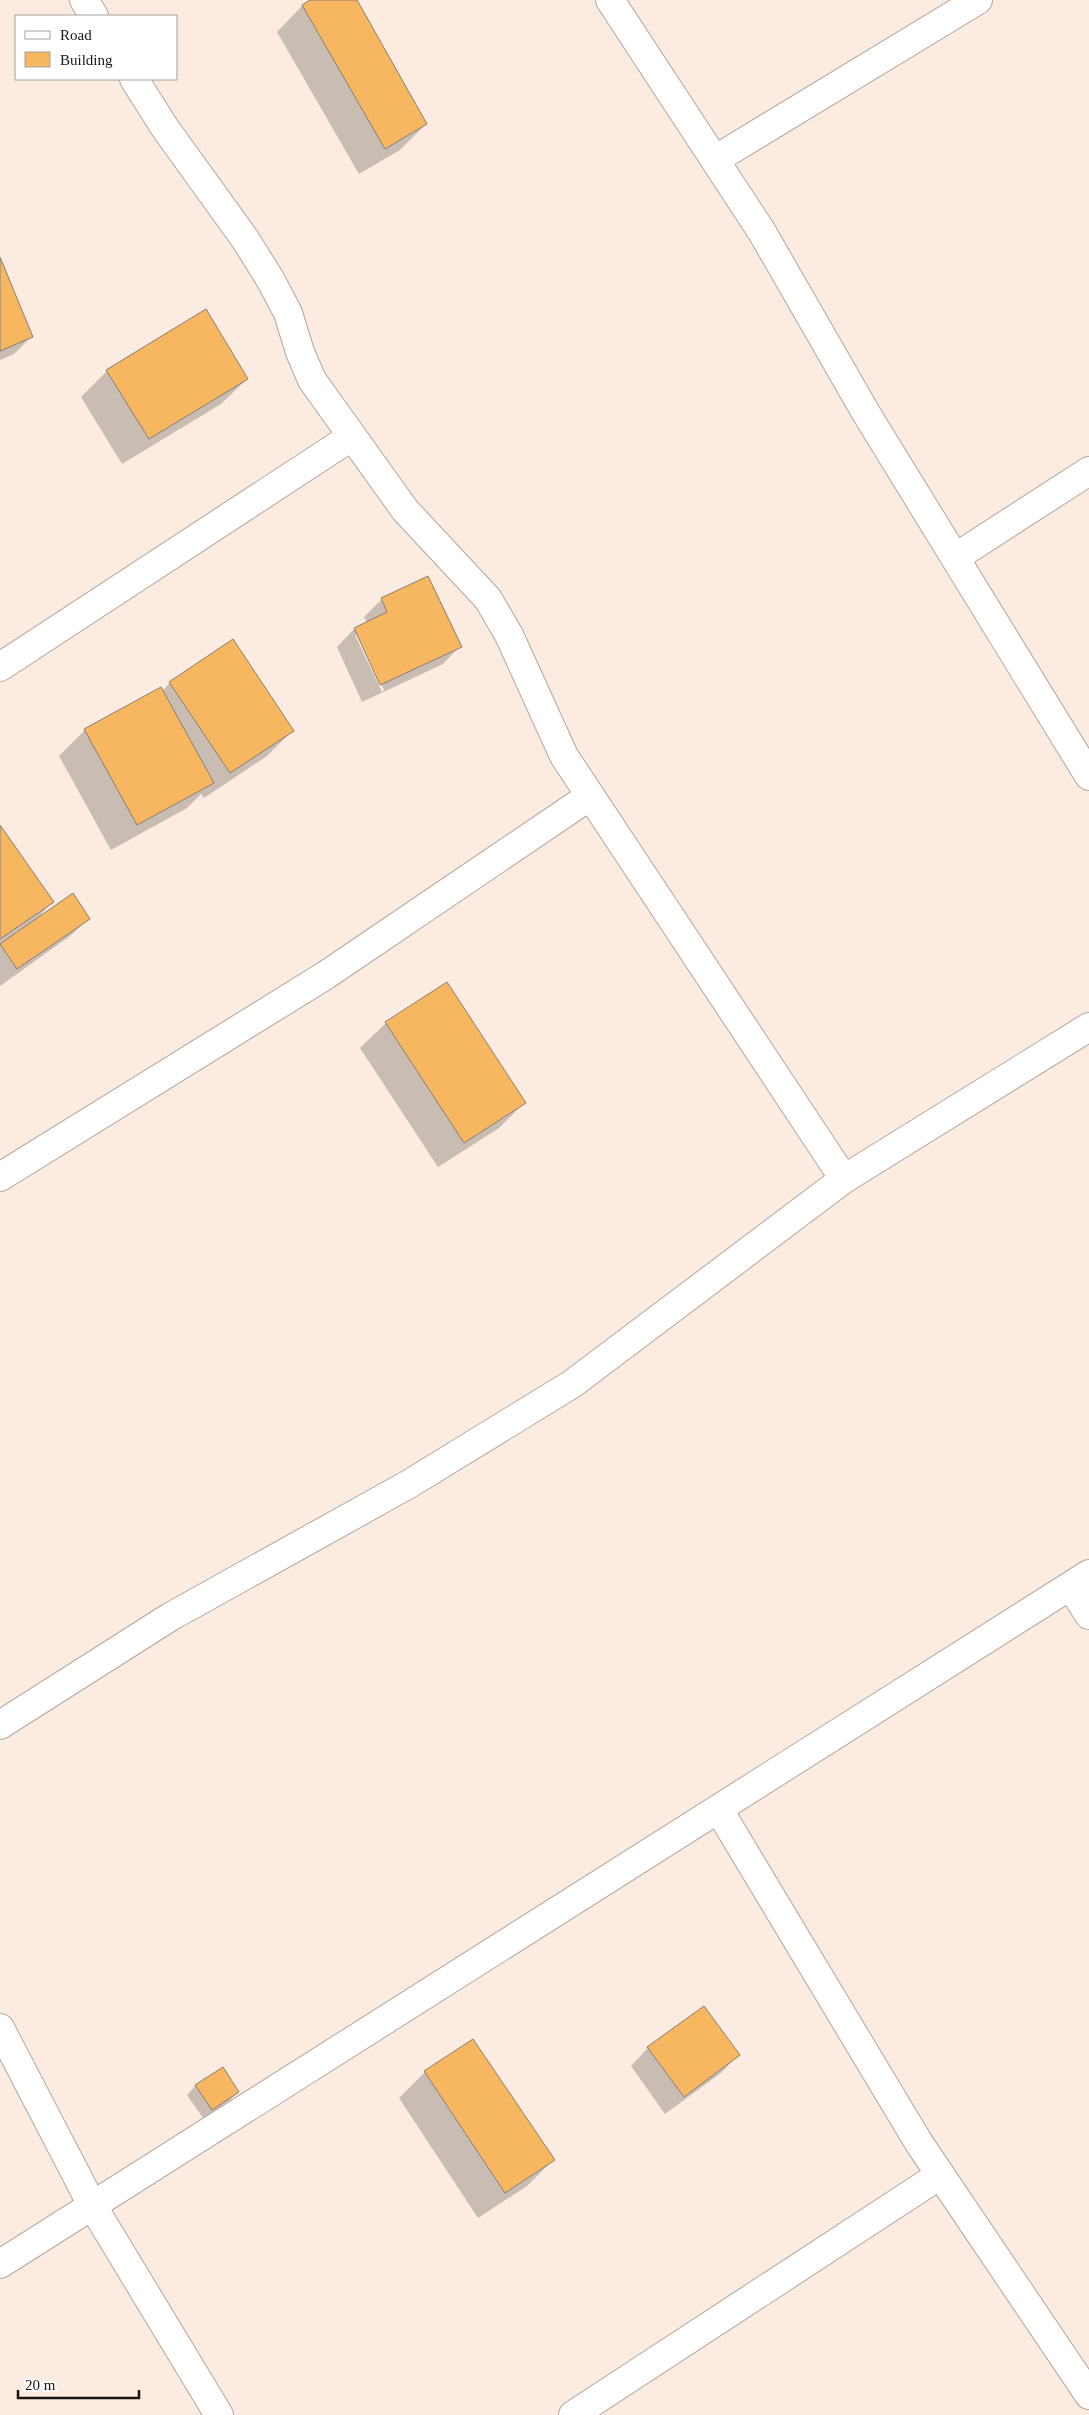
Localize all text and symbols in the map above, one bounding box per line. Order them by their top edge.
legend [15,15,178,80]
text: Road [60,27,92,43]
text: Building [60,52,113,68]
scale bar [18,2368,139,2400]
text: 20 m [25,2377,56,2393]

